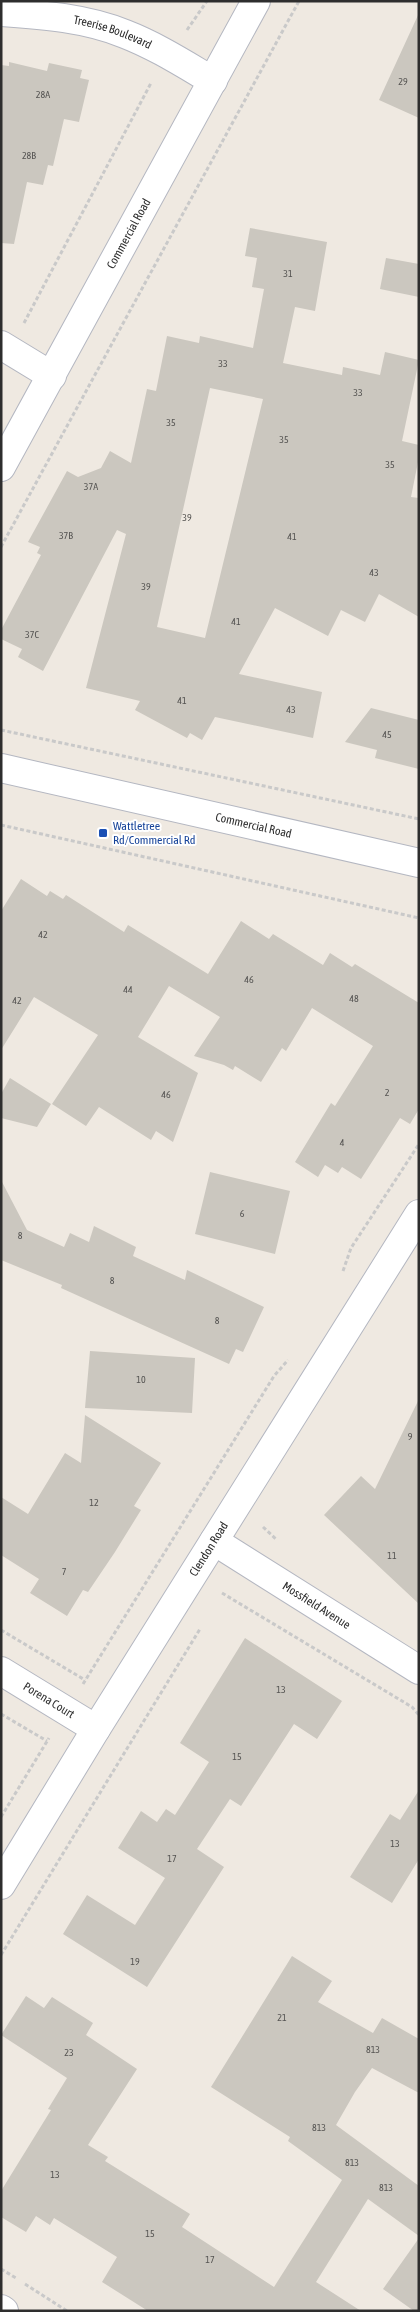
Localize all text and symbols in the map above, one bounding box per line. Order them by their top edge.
street label: Treerise Boulevard [72,13,154,52]
house number: 29 [398,76,408,87]
house number: 28A [36,89,50,100]
house number: 28B [22,150,36,161]
street label: Commercial Road [104,196,154,271]
house number: 31 [283,268,293,279]
house number: 33 [218,358,228,369]
house number: 33 [353,387,363,398]
house number: 35 [166,417,176,428]
house number: 35 [279,434,289,445]
house number: 35 [385,459,395,470]
house number: 37A [84,481,98,492]
house number: 39 [182,512,192,523]
house number: 37B [59,530,73,541]
house number: 41 [287,531,297,542]
house number: 43 [369,567,379,578]
house number: 39 [141,581,151,592]
house number: 41 [231,616,241,627]
house number: 37C [25,629,39,640]
house number: 41 [177,695,187,706]
house number: 43 [286,704,296,715]
house number: 45 [382,729,392,740]
street label: Commercial Road [214,810,293,841]
place label: Wattletree Rd/Commercial Rd [113,819,195,847]
marker: Wattletree Rd/Commercial Rd [97,827,109,839]
house number: 42 [38,929,48,940]
house number: 46 [244,974,254,985]
house number: 44 [123,984,133,995]
house number: 48 [349,993,359,1004]
house number: 42 [12,995,22,1006]
house number: 2 [385,1087,390,1098]
house number: 46 [161,1089,171,1100]
house number: 4 [340,1137,345,1148]
house number: 6 [240,1208,245,1219]
house number: 8 [18,1230,23,1241]
house number: 8 [110,1275,115,1286]
house number: 8 [215,1315,220,1326]
house number: 10 [136,1374,146,1385]
house number: 9 [408,1431,413,1442]
house number: 12 [89,1497,99,1508]
street label: Clendon Road [187,1519,231,1579]
house number: 11 [387,1550,397,1561]
house number: 7 [62,1566,67,1577]
street label: Mossfield Avenue [280,1579,353,1632]
street label: Porena Court [21,1679,77,1721]
house number: 13 [276,1684,286,1695]
house number: 15 [232,1751,242,1762]
house number: 13 [390,1838,400,1849]
house number: 17 [167,1853,177,1864]
house number: 19 [130,1956,140,1967]
house number: 21 [277,2012,287,2023]
house number: 813 [366,2044,380,2055]
house number: 23 [64,2047,74,2058]
house number: 813 [312,2122,326,2133]
house number: 813 [345,2157,359,2168]
house number: 13 [50,2169,60,2180]
house number: 813 [379,2182,393,2193]
house number: 15 [145,2228,155,2239]
house number: 17 [205,2254,215,2265]

